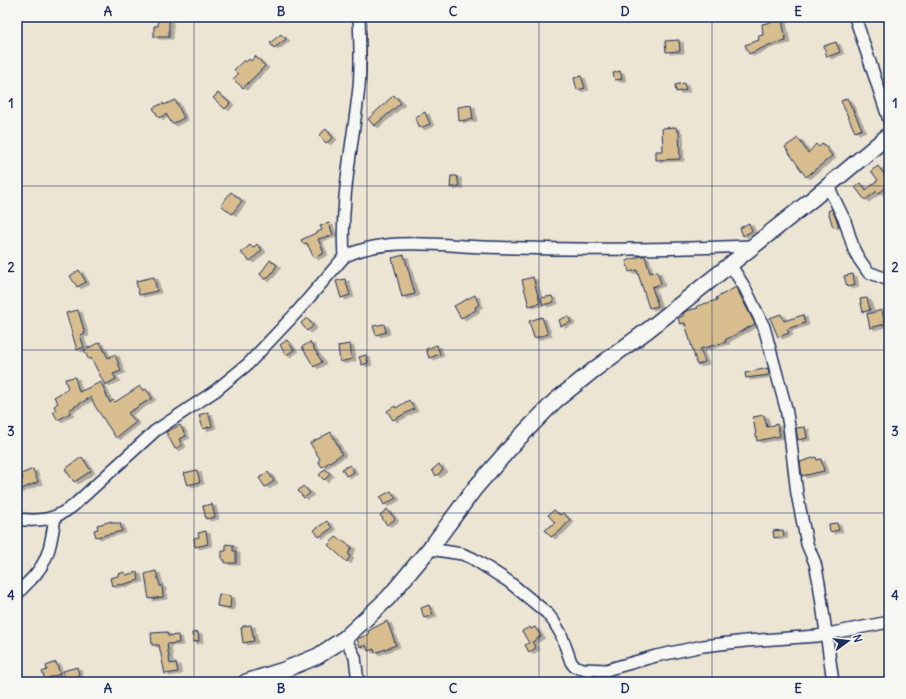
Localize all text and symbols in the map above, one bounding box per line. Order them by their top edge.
text: A [104,3,113,20]
text: B [277,3,286,20]
text: C [449,3,458,20]
text: D [620,3,630,20]
text: E [794,3,802,20]
text: 1 [8,95,14,112]
text: 1 [892,95,898,112]
text: 2 [7,259,15,276]
text: 2 [891,259,899,276]
text: 3 [7,423,15,440]
text: 3 [891,423,899,440]
text: 4 [7,587,15,604]
text: 4 [891,587,899,604]
north arrow [828,621,868,661]
text: N [850,633,865,644]
text: A [104,680,113,697]
text: B [277,680,286,697]
text: C [449,680,458,697]
text: D [620,680,630,697]
text: E [794,680,802,697]

